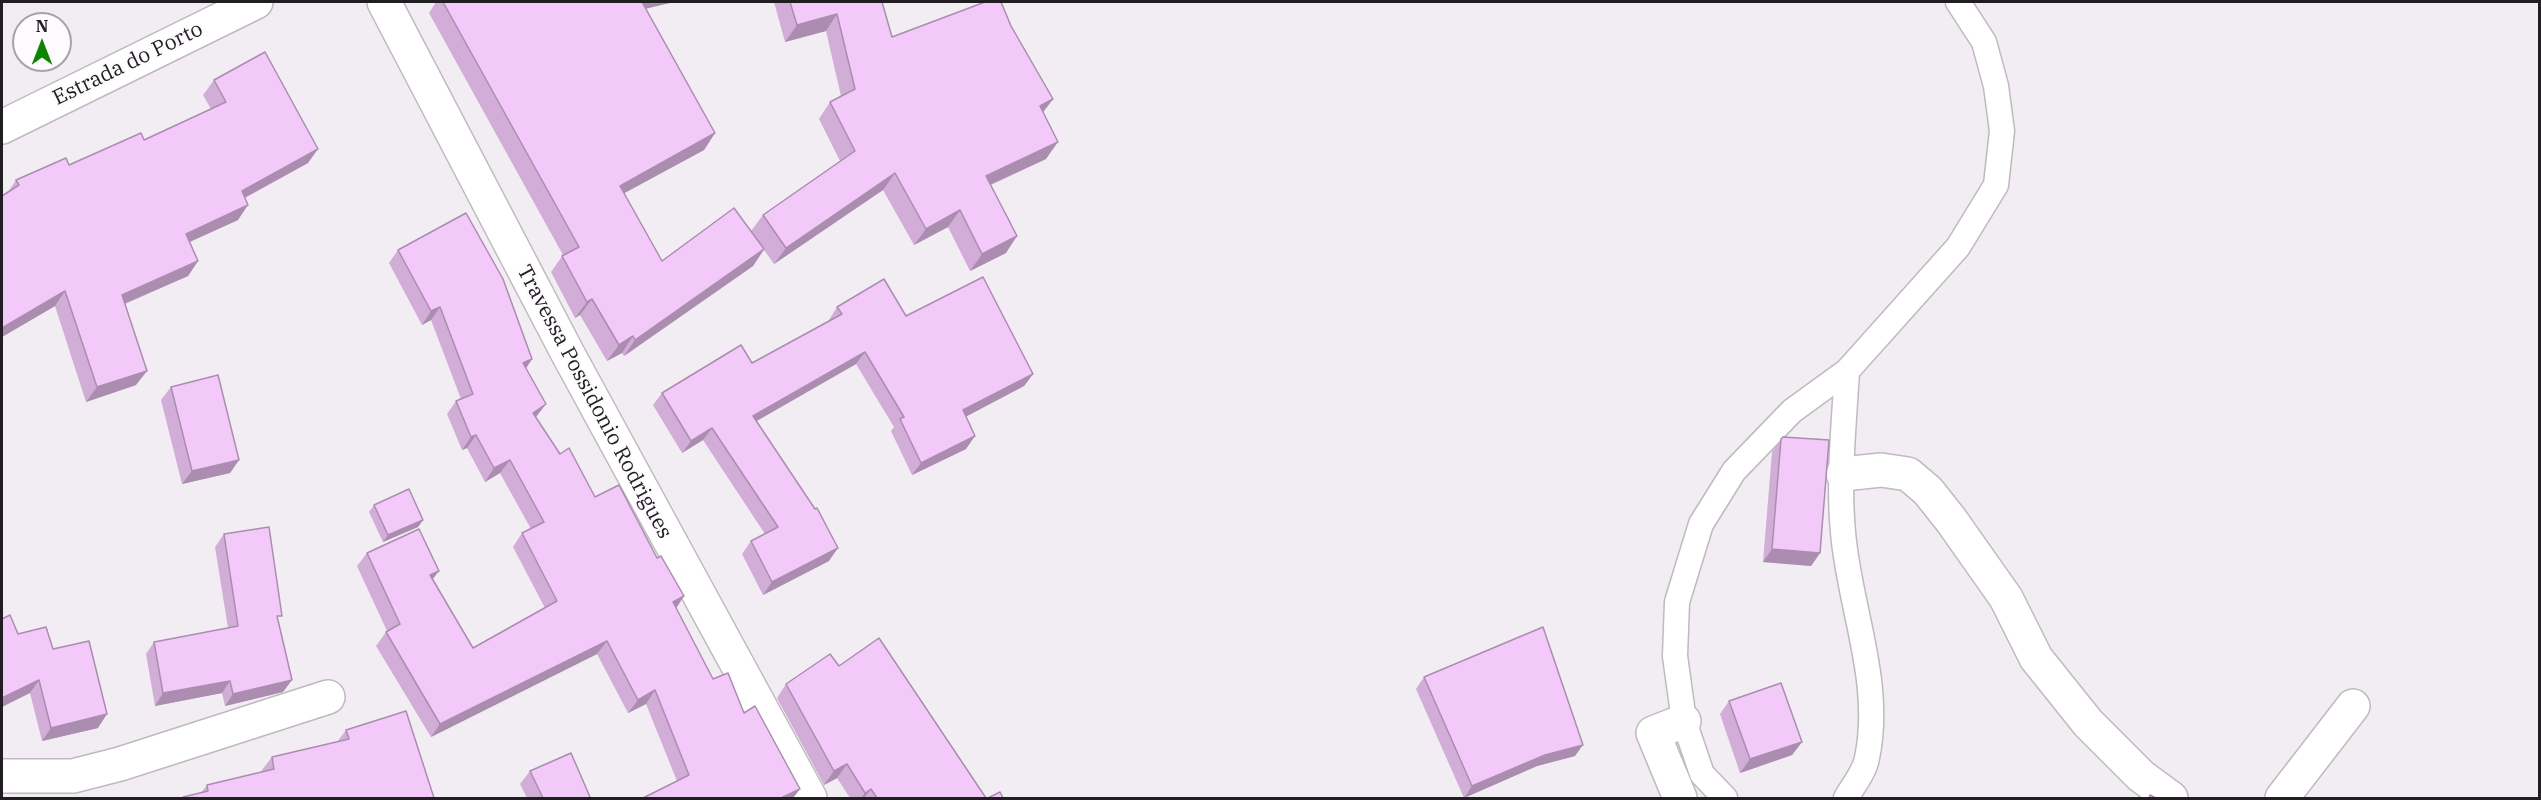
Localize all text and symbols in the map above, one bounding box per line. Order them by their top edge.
north arrow [12,12,72,72]
text: N [36,16,48,36]
street label: Estrada do Porto [49,17,207,111]
street label: Travessa Possidonio Rodrigues [511,261,677,543]

